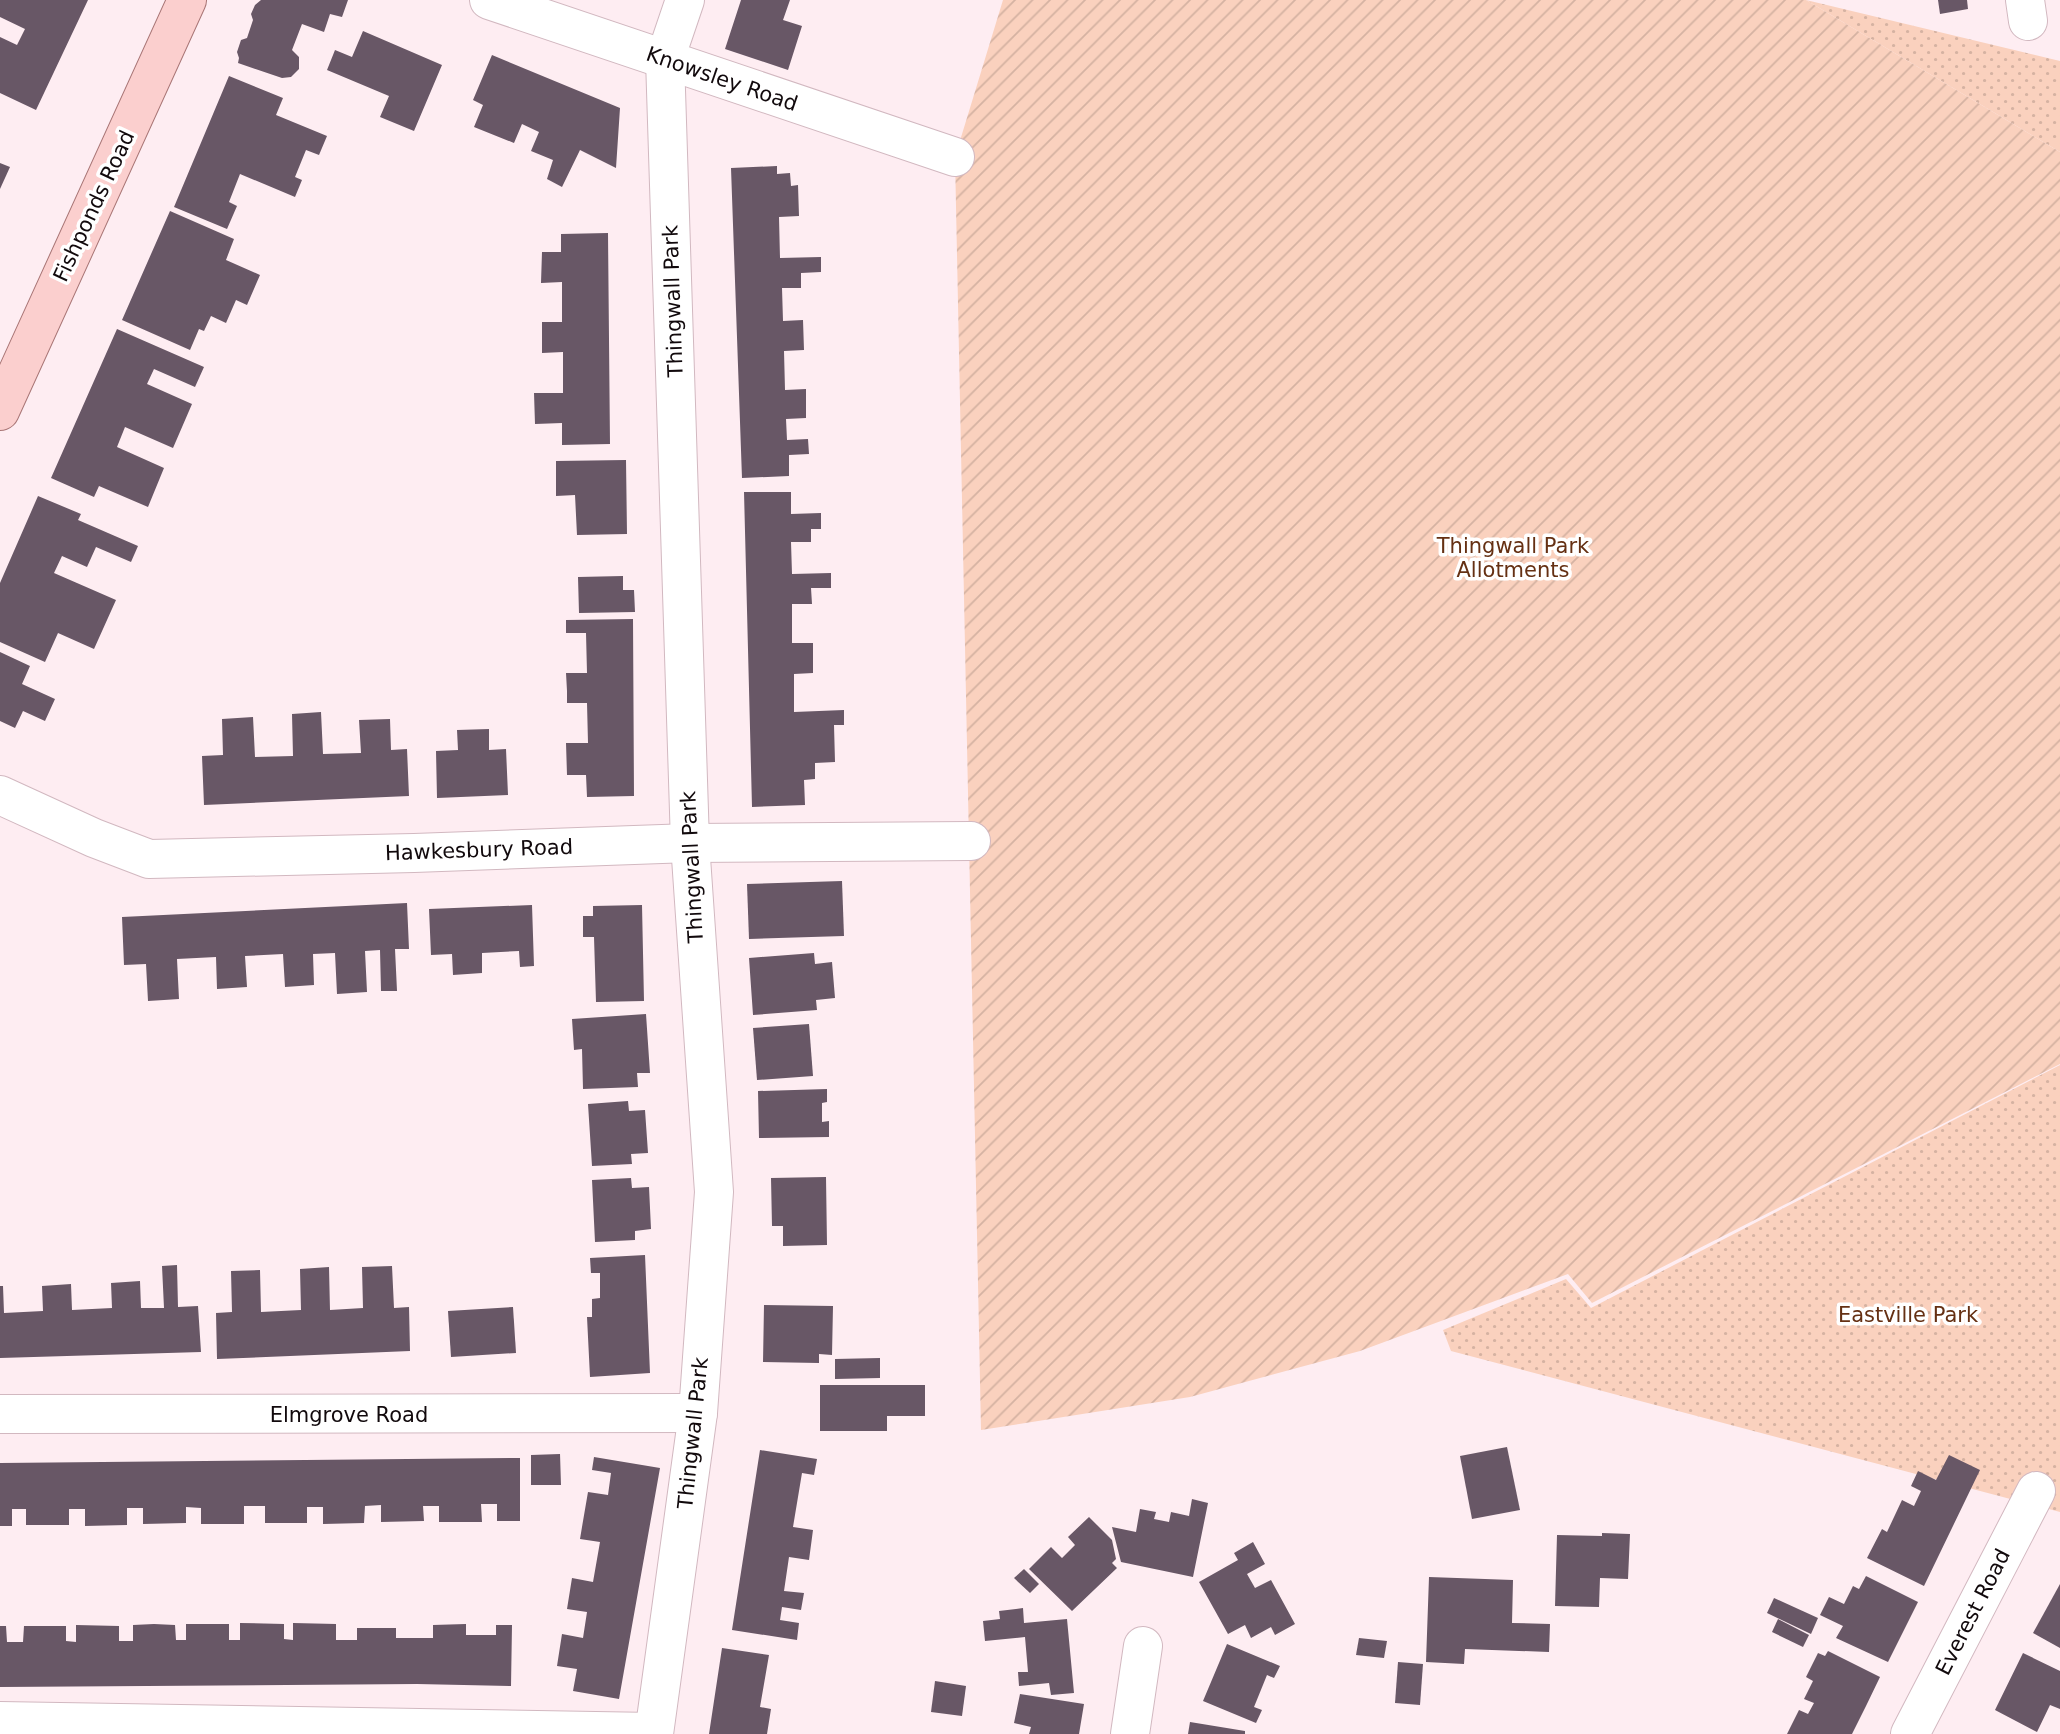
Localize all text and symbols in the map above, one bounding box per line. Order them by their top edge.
street label: Knowsley Road [643,42,801,116]
street label: Fishponds Road [49,127,139,285]
street label: Thingwall Park [658,224,688,379]
park label: Thingwall Park Allotments [1436,534,1590,582]
street label: Thingwall Park [676,789,708,945]
street label: Hawkesbury Road [385,835,573,865]
park label: Eastville Park [1838,1303,1979,1327]
street label: Thingwall Park [673,1355,713,1511]
street label: Elmgrove Road [270,1403,428,1427]
street label: Everest Road [1931,1545,2015,1679]

